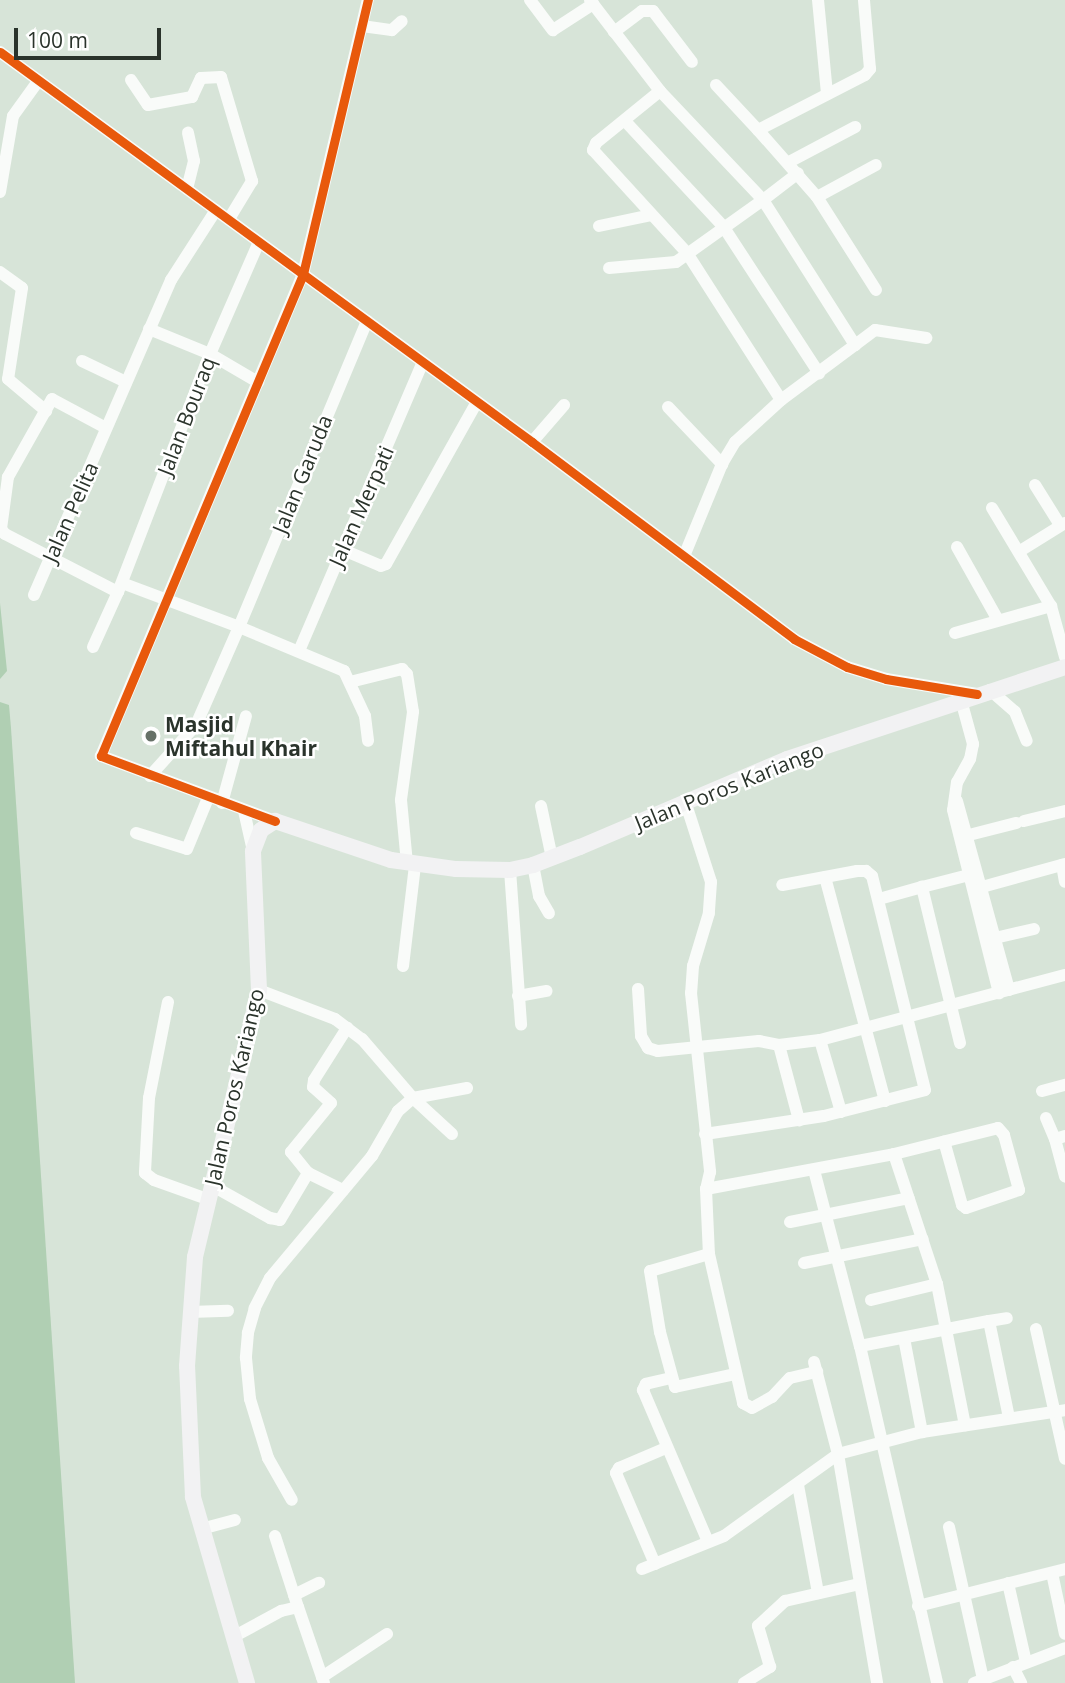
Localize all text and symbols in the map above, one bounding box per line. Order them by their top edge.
scale bar [18,14,164,58]
text: 100 m [27,26,88,54]
street label: Jalan Bouraq [152,353,220,479]
street label: Jalan Garuda [267,411,337,537]
street label: Jalan Merpati [323,442,399,570]
street label: Jalan Pelita [37,458,103,566]
place label: Masjid Miftahul Khair [165,711,317,761]
marker: Masjid Miftahul Khair [143,728,159,744]
street label: Jalan Poros Kariango [631,737,827,835]
street label: Jalan Poros Kariango [199,986,269,1188]

